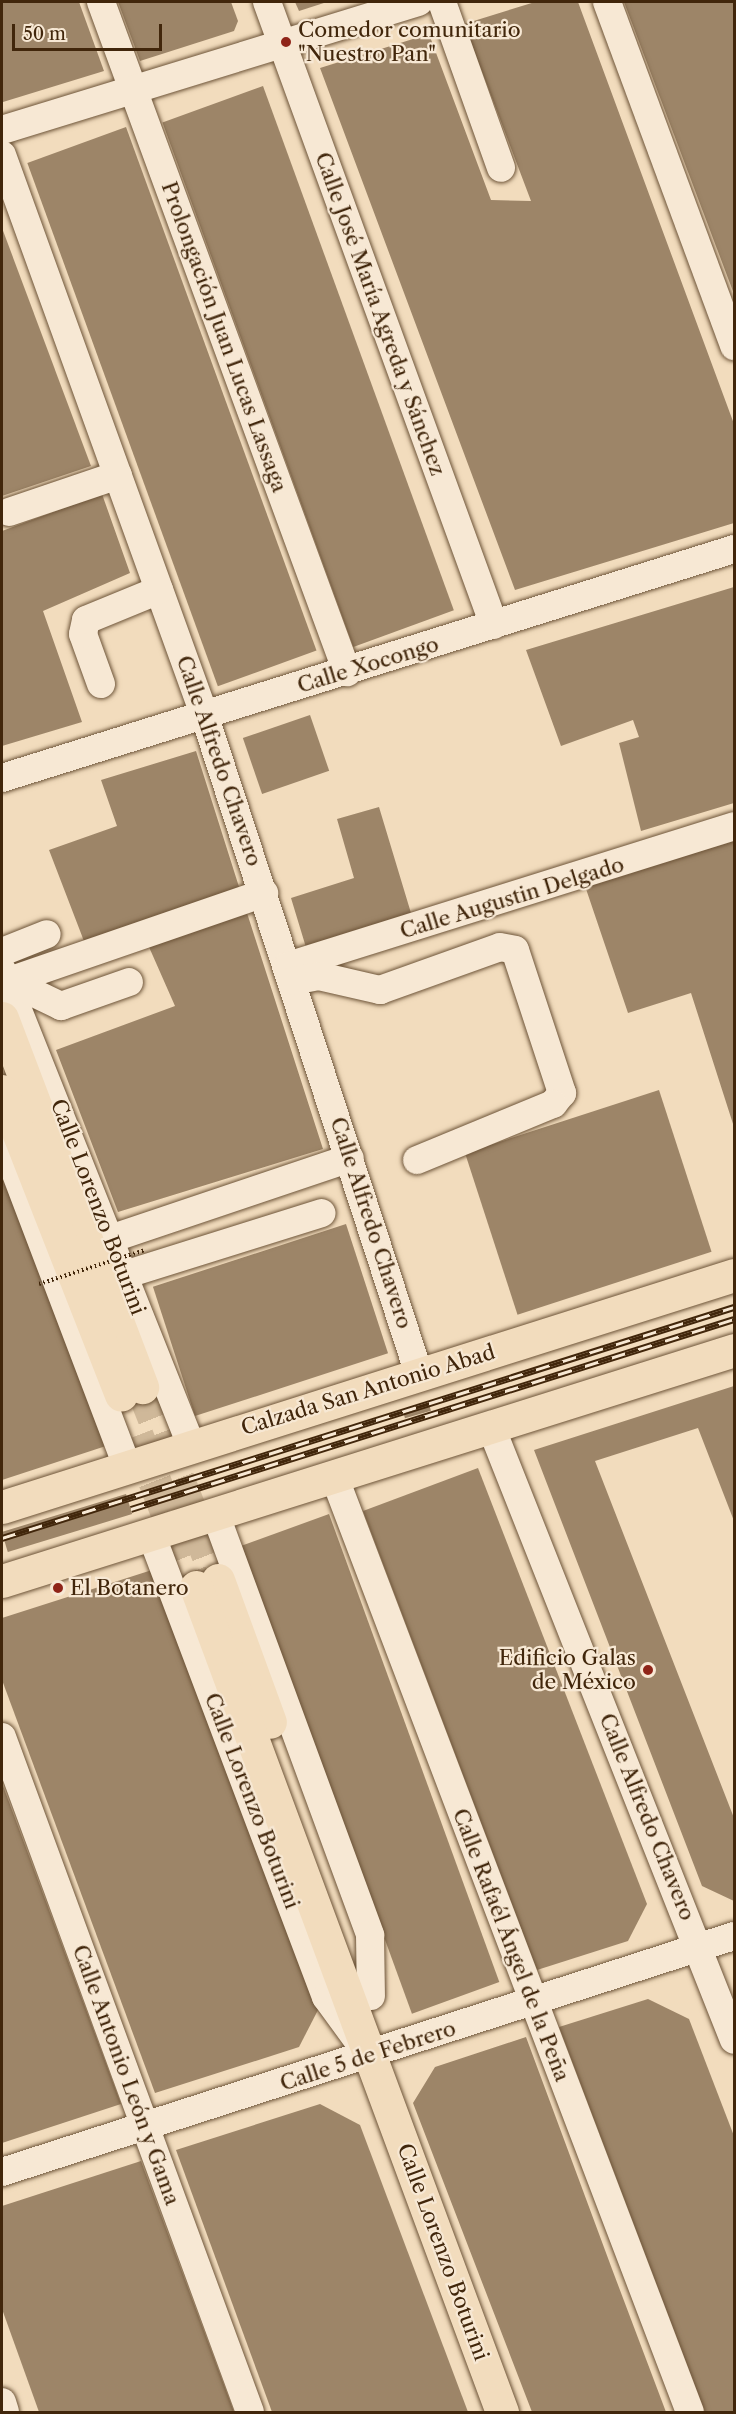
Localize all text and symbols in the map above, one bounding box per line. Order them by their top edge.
scale bar [15,12,165,50]
place label: Comedor comunitario "Nuestro Pan" [298,17,521,67]
text: 50 m [23,23,66,45]
marker: Comedor comunitario "Nuestro Pan" [279,35,293,49]
street label: Calle José María Agreda y Sánchez [309,148,451,480]
street label: Prolongación Juan Lucas Lassaga [156,178,292,496]
street label: Calle Xocongo [294,632,442,698]
street label: Calle Alfredo Chavero [171,652,267,870]
street label: Calle Augustin Delgado [397,852,627,944]
street label: Calle Lorenzo Boturini [45,1096,151,1318]
street label: Calle Alfredo Chavero [325,1114,417,1332]
street label: Calzada San Antonio Abad [237,1339,499,1441]
place label: El Botanero [70,1575,189,1601]
marker: El Botanero [51,1581,65,1595]
place label: Edificio Galas de México [499,1645,636,1695]
marker: Edificio Galas de México [641,1663,655,1677]
street label: Calle Lorenzo Boturini [199,1690,305,1912]
street label: Calle Alfredo Chavero [594,1709,700,1925]
street label: Calle Rafaél Ángel de la Peña [447,1805,575,2085]
street label: Calle Antonio León y Gama [67,1940,185,2210]
street label: Calle 5 de Febrero [277,2016,459,2096]
street label: Calle Lorenzo Boturini [392,2140,494,2364]

